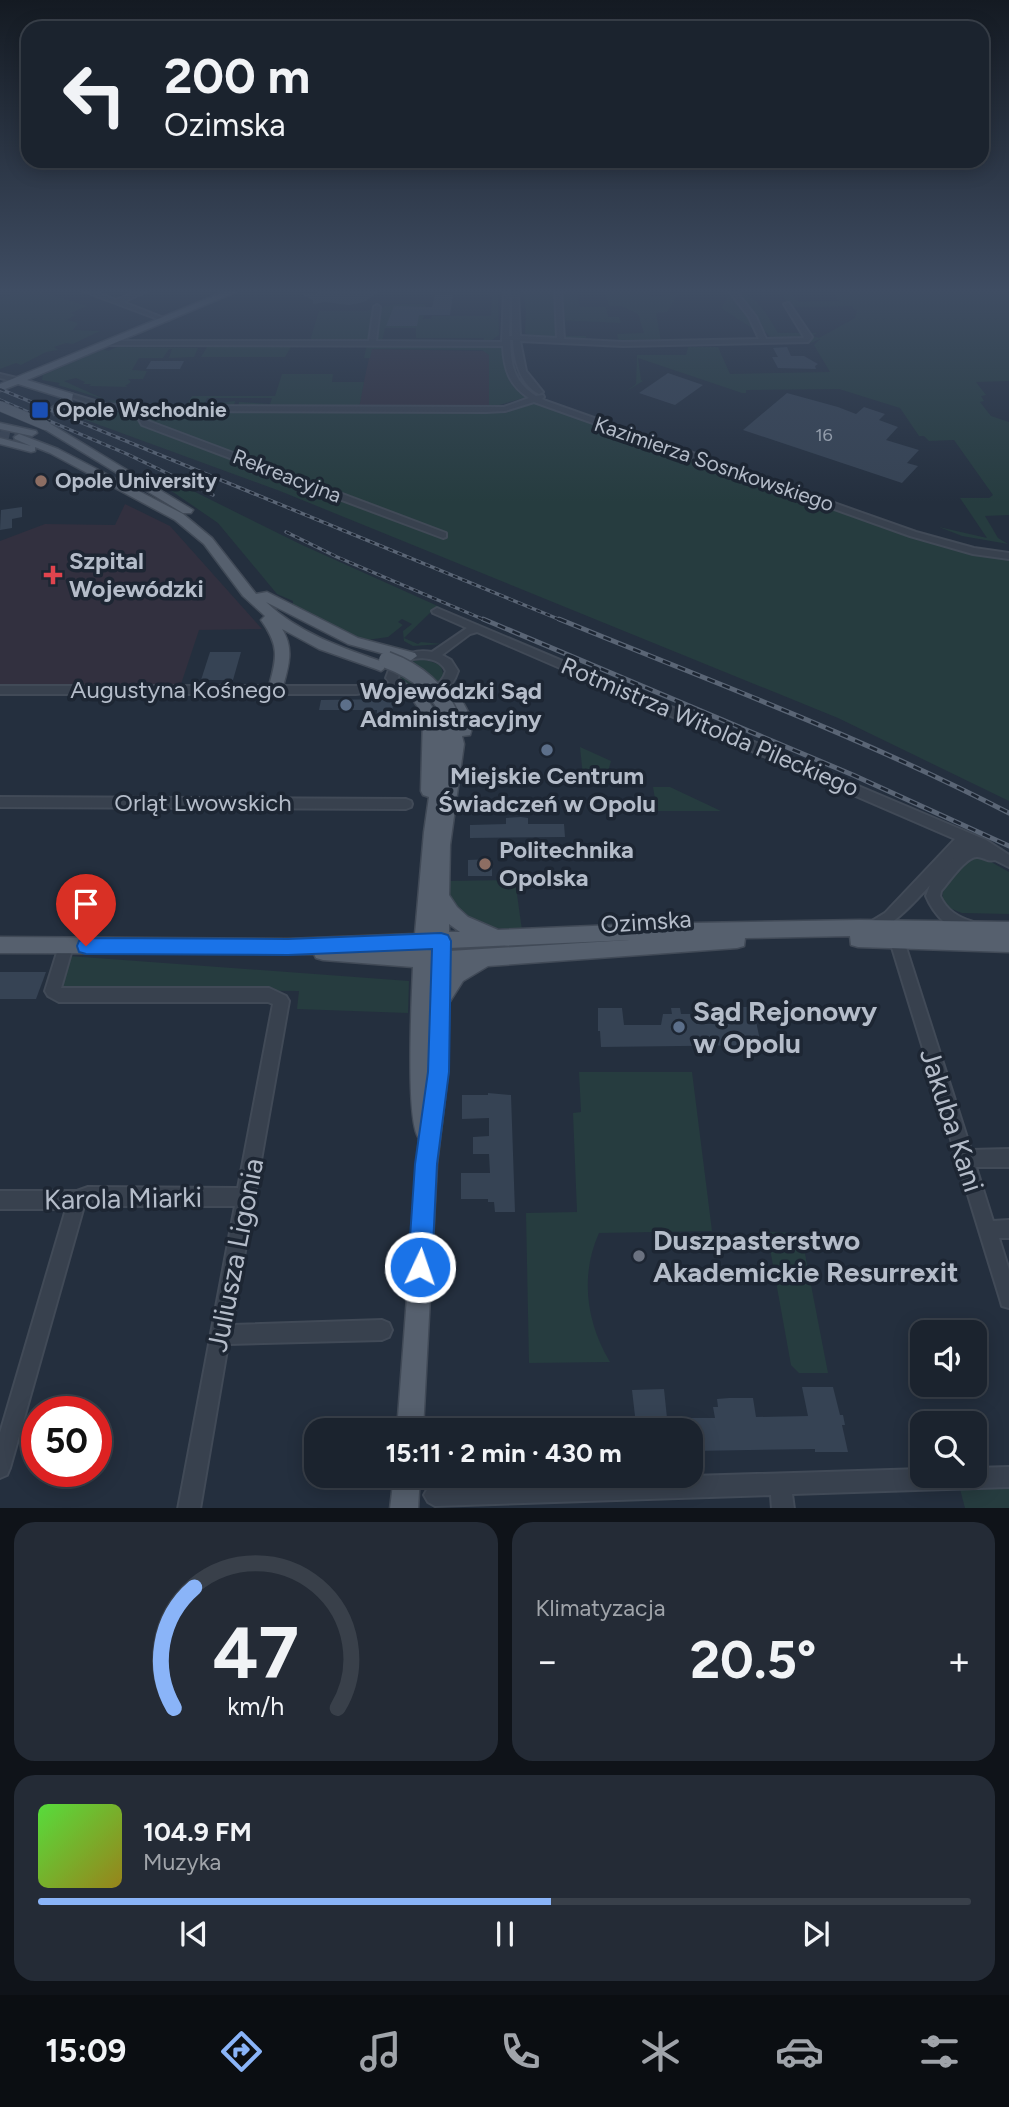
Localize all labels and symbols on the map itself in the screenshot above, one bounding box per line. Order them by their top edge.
place label: Opole Wschodnie [56,397,227,422]
marker: Opole Wschodnie [30,400,50,420]
street label: Kazimierza Sosnkowskiego [591,411,837,516]
house number: 16 [815,424,833,446]
street label: Rekreacyjna [229,443,345,508]
place label: Opole University [55,468,218,493]
marker: Opole University [33,473,49,489]
place label: Szpital Wojewódzki [69,546,204,603]
marker: Szpital Wojewódzki [43,565,63,585]
street label: Rotmistrza Witolda Pileckiego [557,651,863,803]
street label: Augustyna Kośnego [70,675,286,704]
place label: Wojewódzki Sąd Administracyjny [360,676,542,733]
marker: Wojewódzki Sąd Administracyjny [338,697,354,713]
marker: Miejskie Centrum Świadczeń w Opolu [539,742,555,758]
place label: Miejskie Centrum Świadczeń w Opolu [438,761,656,818]
street label: Orląt Lwowskich [114,788,292,817]
place label: Politechnika Opolska [499,835,634,892]
marker: Politechnika Opolska [477,856,493,872]
pin [56,874,116,946]
street label: Ozimska [599,904,692,939]
place label: Sąd Rejonowy w Opolu [693,994,878,1060]
marker: Sąd Rejonowy w Opolu [671,1019,687,1035]
street label: Jakuba Kani [913,1044,991,1196]
street label: Juliusza Ligonia [200,1155,270,1355]
street label: Karola Miarki [44,1180,202,1216]
place label: Duszpasterstwo Akademickie Resurrexit [653,1223,958,1289]
position arrow [383,1230,457,1304]
marker: Duszpasterstwo Akademickie Resurrexit [631,1248,647,1264]
speed limit sign: 50 [21,1396,112,1487]

